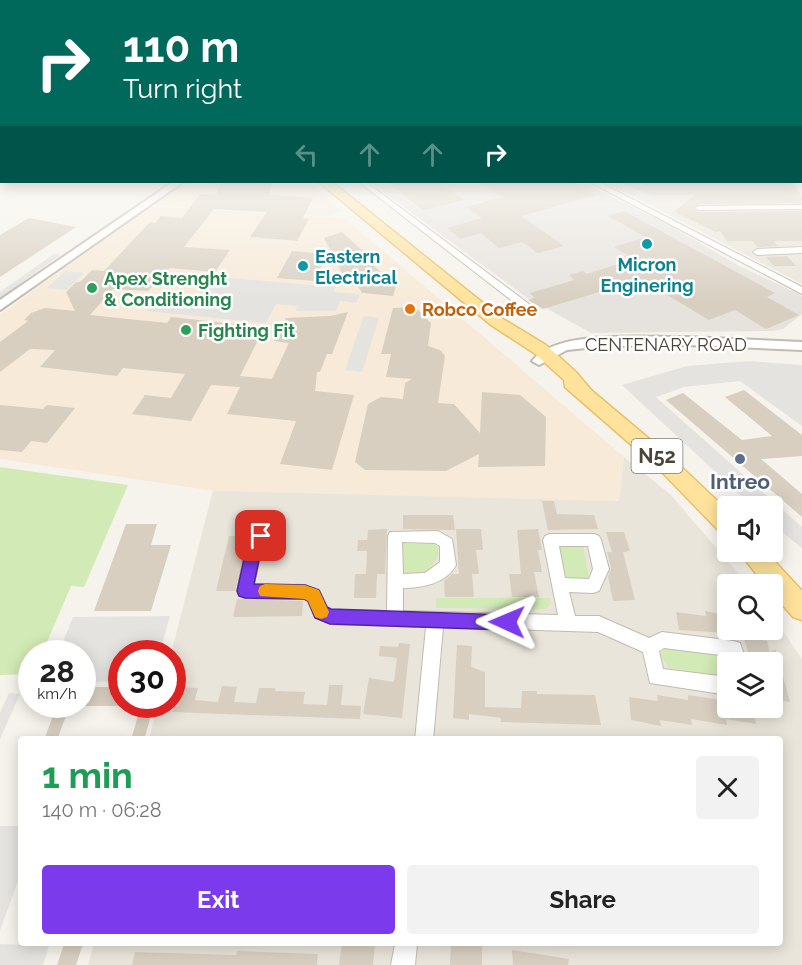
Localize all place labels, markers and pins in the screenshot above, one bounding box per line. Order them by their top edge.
marker: Micron Enginering [640,237,654,251]
place label: Eastern Electrical [315,246,397,288]
place label: Micron Enginering [600,254,694,296]
marker: Eastern Electrical [296,259,310,273]
place label: Apex Strenght & Conditioning [104,268,232,310]
marker: Apex Strenght & Conditioning [85,281,99,295]
place label: Robco Coffee [422,299,538,320]
marker: Robco Coffee [403,302,417,316]
place label: Fighting Fit [198,320,295,341]
marker: Fighting Fit [179,323,193,337]
marker: Intreo [733,452,747,466]
place label: Intreo [710,469,770,494]
pin [235,510,286,561]

